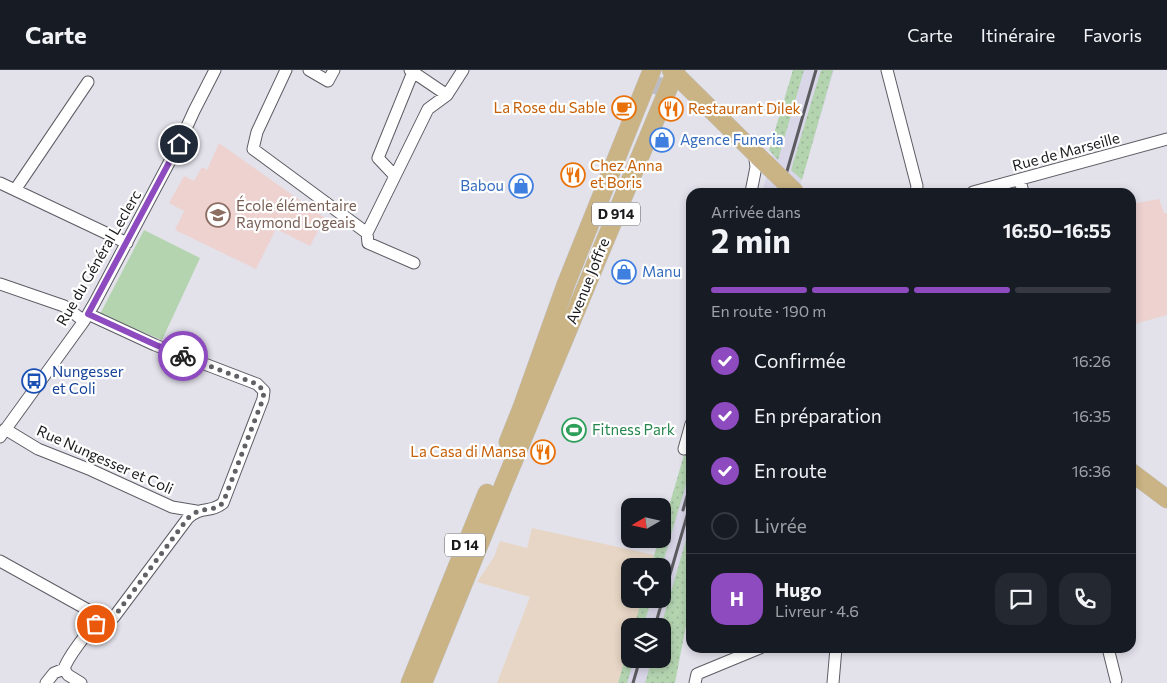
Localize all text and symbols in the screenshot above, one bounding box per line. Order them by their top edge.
text: Carte [25,20,87,49]
text: Carte [907,24,953,46]
text: Itinéraire [981,24,1055,46]
text: Favoris [1083,24,1142,46]
cafe icon: La Rose du Sable [611,95,637,121]
restaurant icon: Restaurant Dilek [658,96,684,122]
place label: La Rose du Sable [494,98,606,116]
place label: Restaurant Dilek [688,99,801,117]
pin [158,123,200,165]
shop icon: Agence Funeria [649,127,675,153]
street label: Rue de Marseille [1010,128,1122,174]
icon: home [165,130,193,158]
place label: Agence Funeria [680,130,784,148]
place label: Chez Anna et Boris [590,156,663,191]
restaurant icon: Chez Anna et Boris [560,162,586,188]
shop icon: Babou [508,173,534,199]
place label: Babou [460,176,504,194]
street label: Rue du Général Leclerc [52,186,144,329]
place label: École élémentaire Raymond Logeais [236,195,357,231]
school or university icon: École élémentaire Raymond Logeais [205,202,231,228]
road number: D 914 [592,202,640,226]
text: Arrivée dans [711,202,801,221]
text: 16:50–16:55 [1003,219,1111,242]
text: 2 min [711,220,791,260]
street label: Avenue Joffre [562,235,613,326]
shop icon: Manu [611,259,637,285]
place label: Manu [642,262,681,280]
text: En route · 190 m [711,301,826,320]
courier [158,331,208,381]
icon: bike [169,342,197,370]
icon: check [711,347,739,375]
text: Confirmée [754,349,846,372]
text: 16:26 [1072,351,1111,370]
place label: Nungesser et Coli [52,362,124,397]
bus stop icon: Nungesser et Coli [21,368,47,394]
icon: check [711,402,739,430]
text: En préparation [754,404,882,427]
text: 16:35 [1072,406,1111,425]
sports icon: Fitness Park [561,417,587,443]
place label: Fitness Park [592,420,675,438]
street label: Rue Nungesser et Coli [34,421,176,497]
restaurant icon: La Casa di Mansa [530,439,556,465]
place label: La Casa di Mansa [410,442,526,460]
icon: check [711,457,739,485]
text: En route [754,459,827,482]
text: 16:36 [1072,461,1111,480]
north arrow [621,498,671,548]
map controls [621,498,671,668]
text: Livrée [754,514,807,537]
road number: D 14 [445,534,485,556]
button: locate [621,558,671,608]
button: chat [995,573,1047,625]
button: phone [1059,573,1111,625]
text: Hugo [775,578,822,601]
text: H [730,587,744,610]
text: Livreur · 4.6 [775,601,859,620]
pin [75,603,117,645]
icon: bag [82,610,110,638]
button: layers [621,618,671,668]

